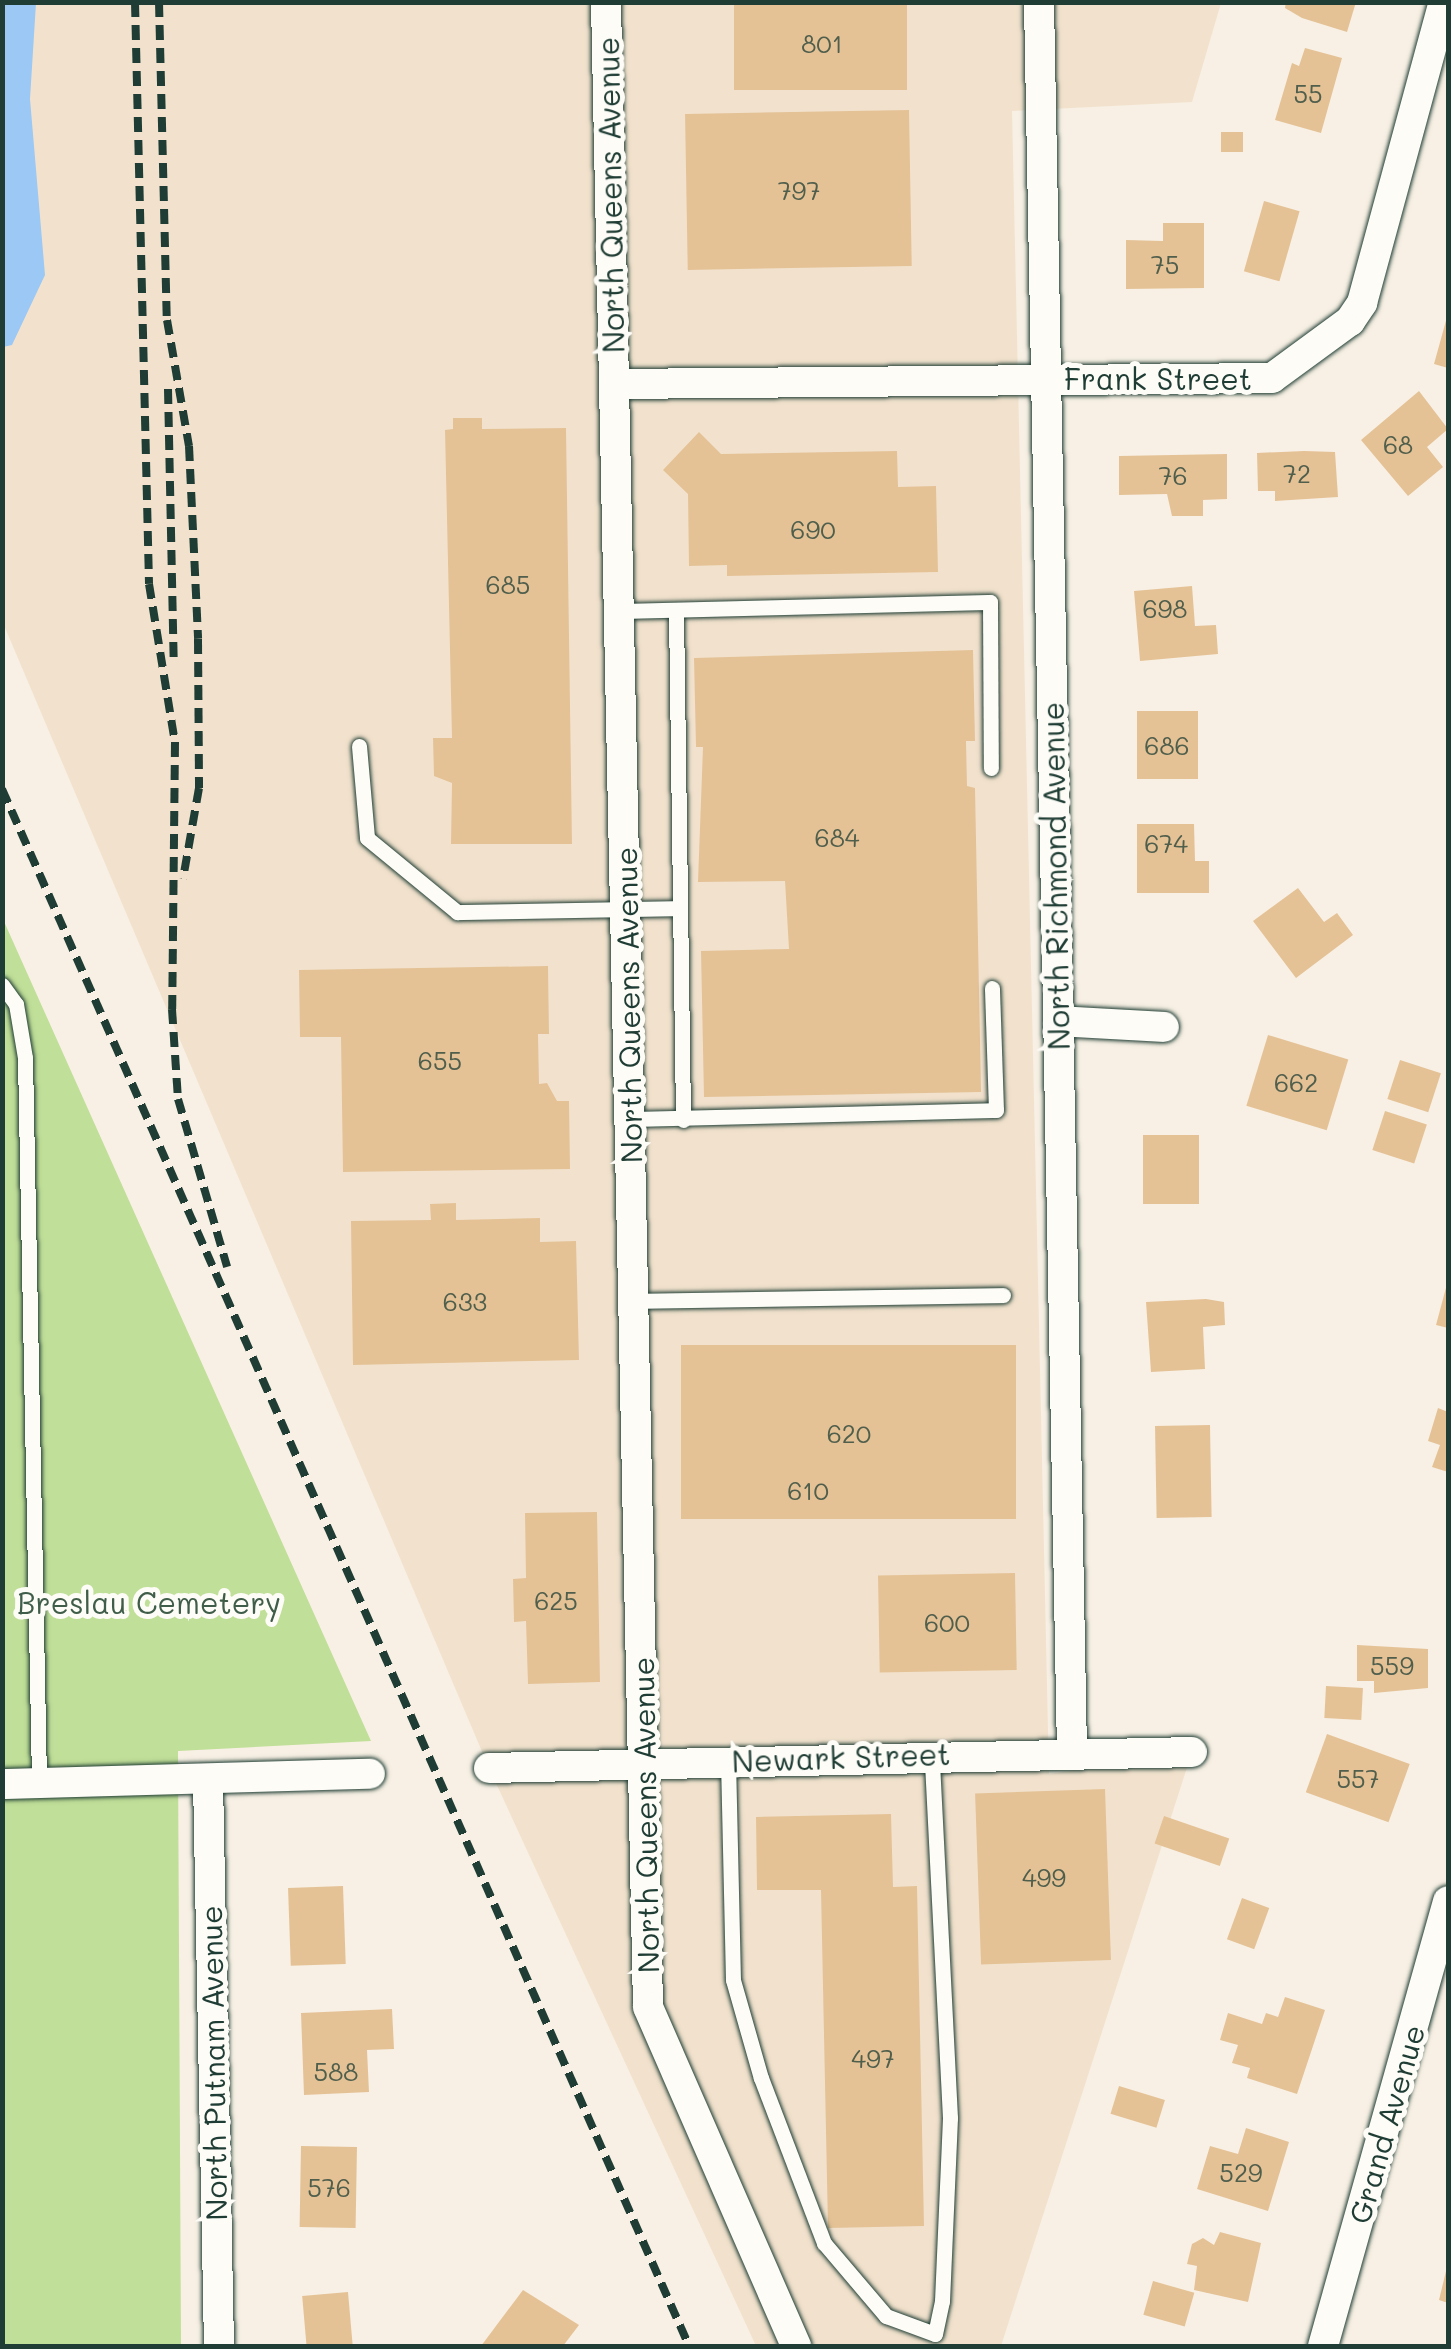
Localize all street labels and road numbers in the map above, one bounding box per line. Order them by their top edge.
street label: North Queens Avenue [589,37,631,353]
street label: Frank Street [1064,360,1252,396]
street label: North Richmond Avenue [1034,702,1076,1050]
street label: North Queens Avenue [607,847,649,1163]
street label: North Queens Avenue [624,1657,666,1973]
street label: Newark Street [731,1735,951,1779]
street label: North Putnam Avenue [192,1905,234,2221]
street label: Grand Avenue [1340,2020,1432,2228]

